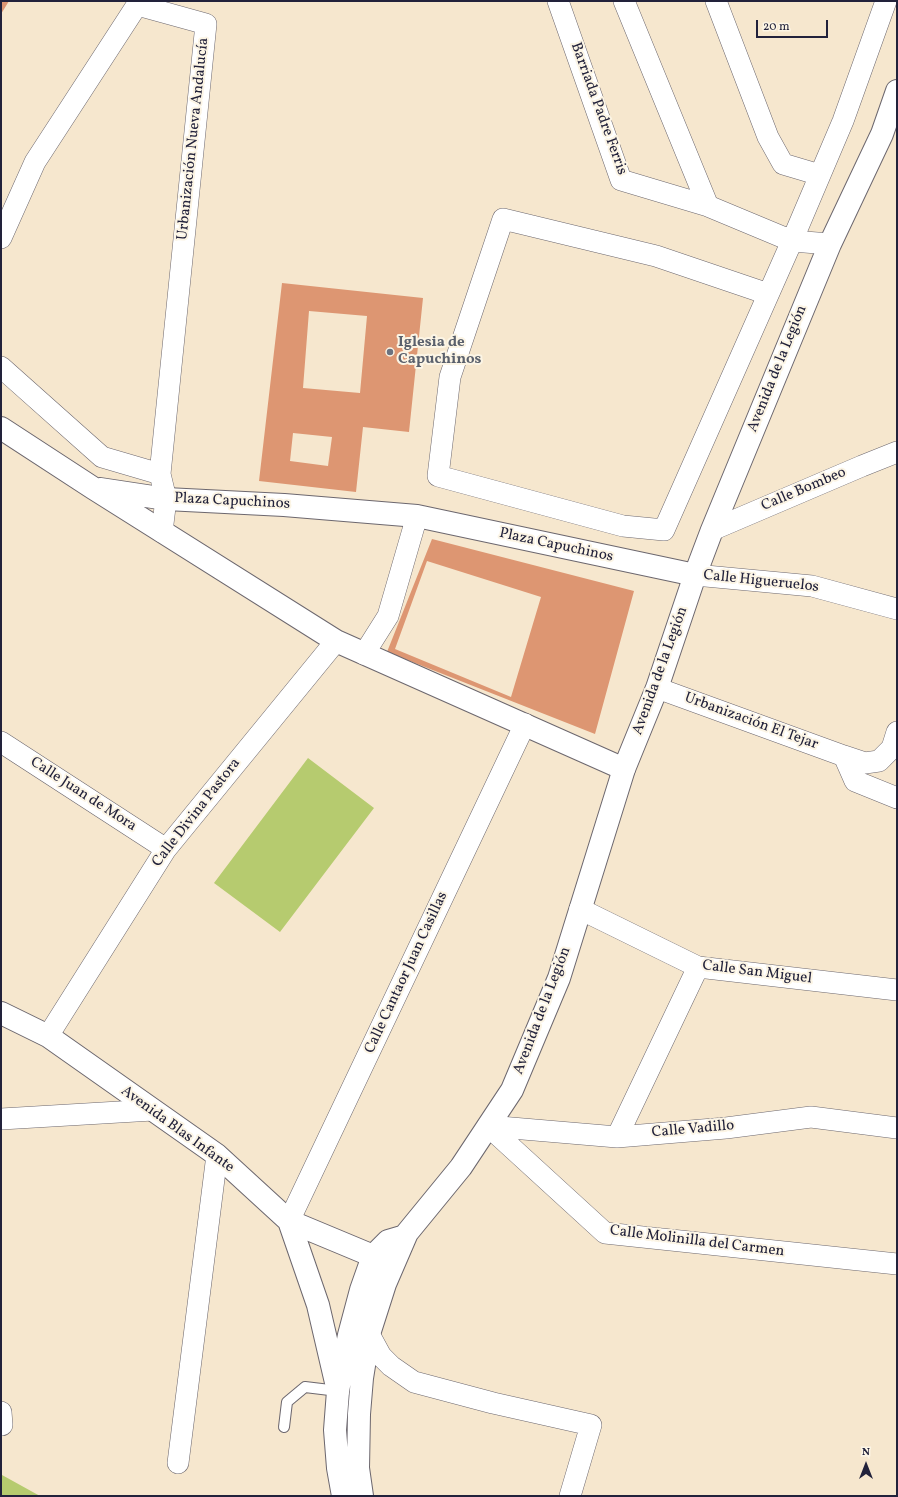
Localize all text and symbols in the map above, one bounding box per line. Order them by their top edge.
scale bar [758,12,830,38]
text: 20 m [763,19,790,35]
street label: Urbanización Nueva Andalucía [174,37,214,241]
street label: Barriada Padre Ferris [566,40,630,178]
street label: Avenida de la Legión [744,303,812,435]
place label: Iglesia de Capuchinos [398,334,481,369]
marker: Iglesia de Capuchinos [385,347,395,357]
street label: Calle Bombeo [759,464,849,516]
street label: Plaza Capuchinos [174,490,290,514]
street label: Plaza Capuchinos [497,525,615,567]
street label: Calle Higueruelos [702,567,820,597]
street label: Avenida de la Legión [629,604,693,738]
street label: Urbanización El Tejar [682,689,820,755]
street label: Calle Juan de Mora [26,754,140,836]
street label: Calle Divina Pastora [149,755,245,871]
street label: Calle Cantaor Juan Casillas [362,889,452,1057]
street label: Avenida de la Legión [510,945,576,1077]
street label: Calle San Miguel [701,957,813,989]
street label: Avenida Blas Infante [117,1083,237,1177]
street label: Calle Vadillo [651,1117,735,1143]
street label: Calle Molinilla del Carmen [609,1222,785,1262]
north arrow [846,1445,886,1485]
text: N [862,1445,870,1460]

